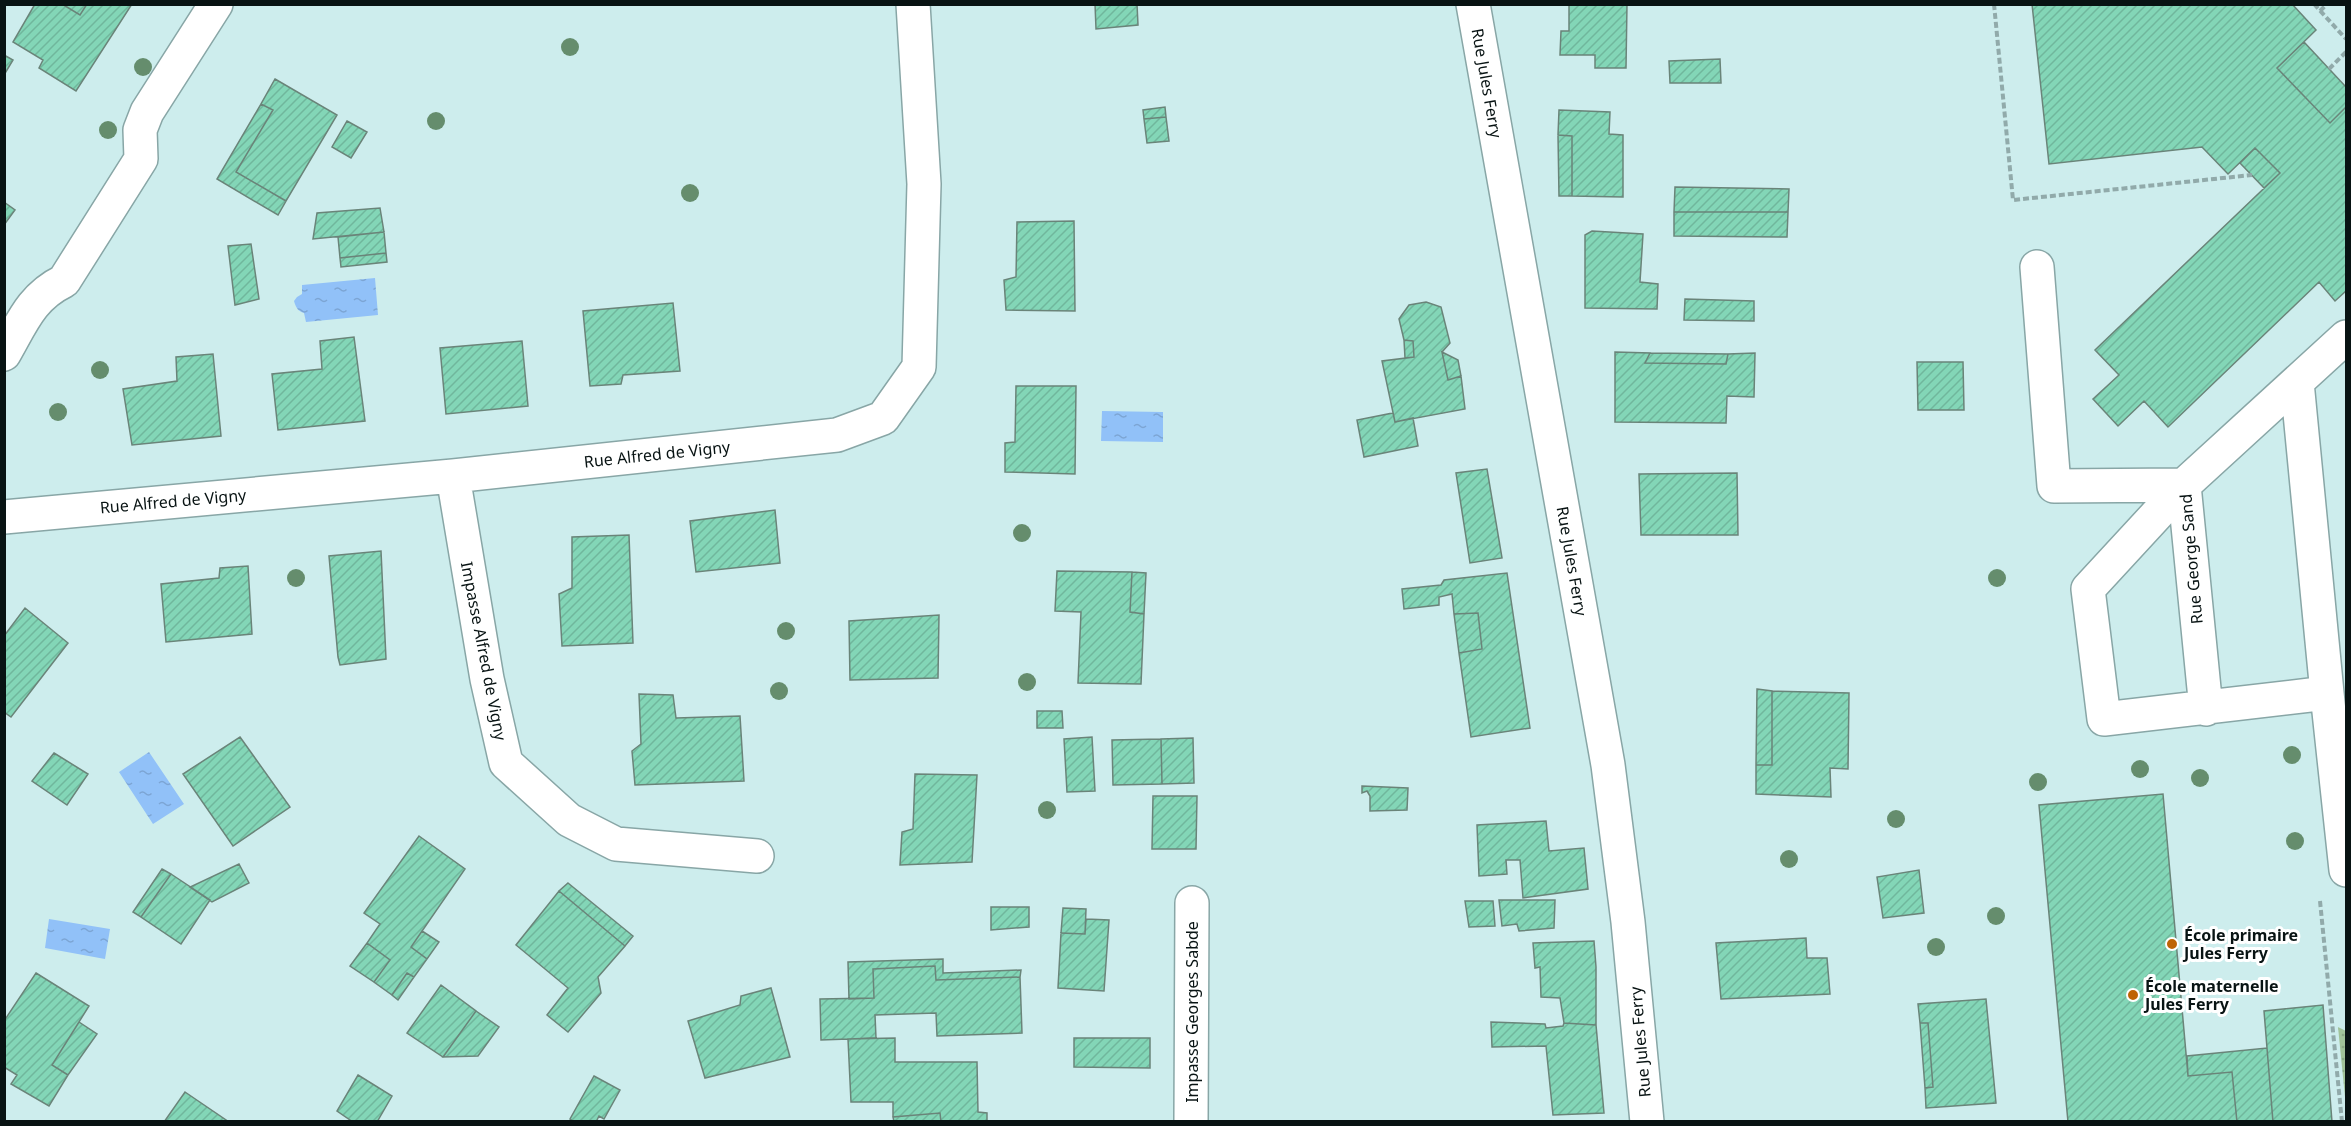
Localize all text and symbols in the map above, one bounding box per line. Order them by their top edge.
street label: Rue Jules Ferry [1467,26,1508,140]
street label: Rue Alfred de Vigny [583,435,732,473]
street label: Rue Alfred de Vigny [99,484,248,518]
street label: Rue George Sand [2174,493,2208,625]
street label: Rue Jules Ferry [1552,504,1593,618]
street label: Impasse Alfred de Vigny [456,560,512,743]
street label: Impasse Georges Sabde [1181,921,1203,1103]
place label: École primaire Jules Ferry [2182,924,2298,964]
marker: École primaire Jules Ferry [2165,937,2179,951]
place label: École maternelle Jules Ferry [2143,975,2279,1015]
street label: Rue Jules Ferry [1624,985,1656,1098]
marker: École maternelle Jules Ferry [2126,988,2140,1002]

